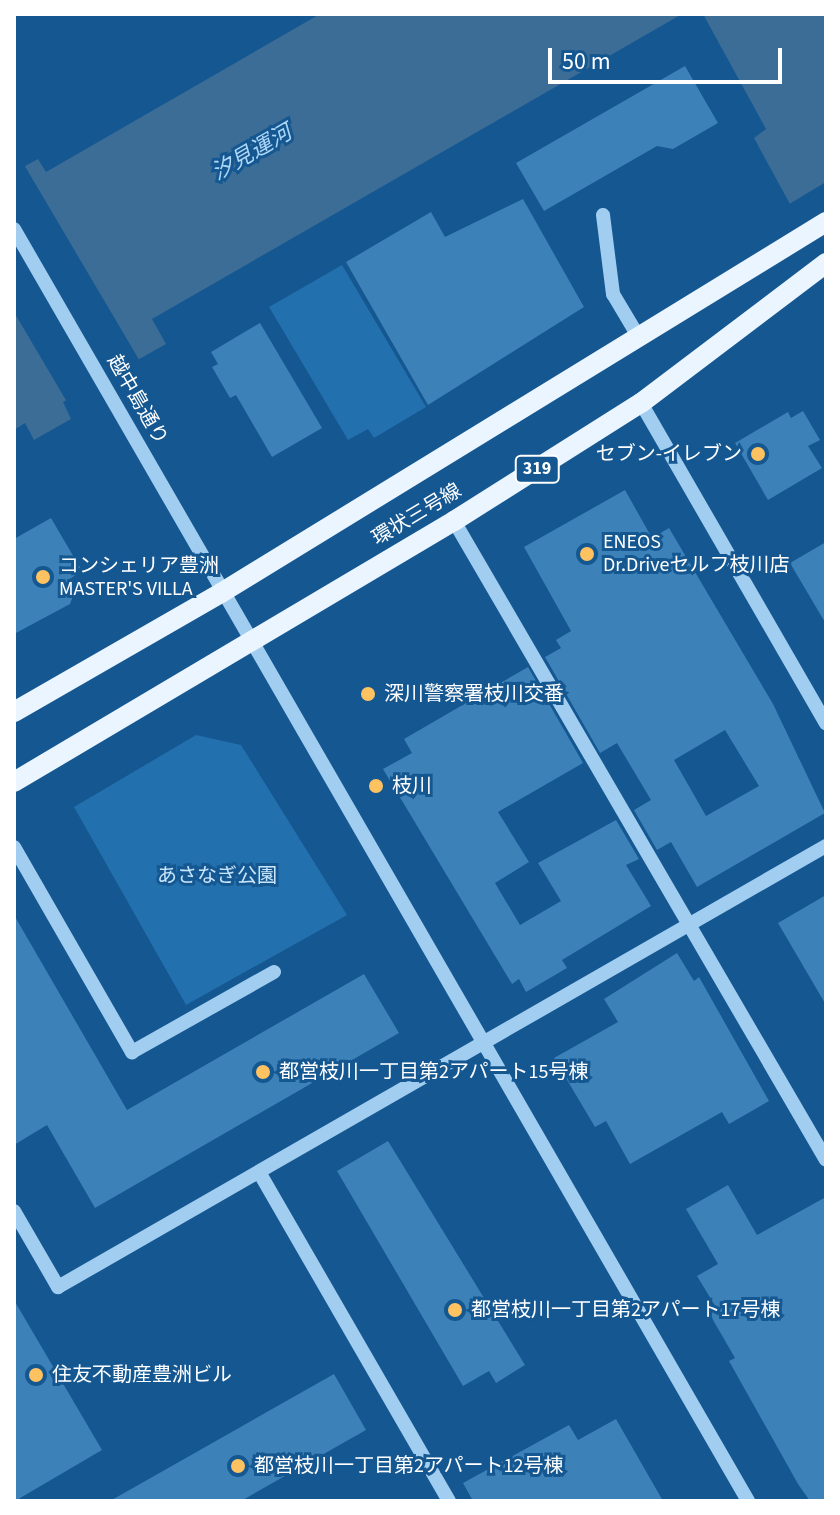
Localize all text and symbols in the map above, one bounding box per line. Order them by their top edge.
scale bar [552,32,786,82]
text: 50 m [562,44,611,79]
water label: 汐見運河 [207,120,297,186]
street label: 越中島通り [102,351,172,449]
place label: セブン-イレブン [596,442,742,466]
marker: セブン-イレブン [749,445,767,463]
road number: 319 [513,455,561,483]
street label: 環状三号線 [368,479,466,551]
place label: ENEOS Dr.Driveセルフ枝川店 [603,530,789,577]
marker: ENEOS Dr.Driveセルフ枝川店 [578,545,596,563]
place label: コンシェリア豊洲 MASTER'S VILLA [59,554,219,601]
marker: コンシェリア豊洲 MASTER'S VILLA [34,568,52,586]
place label: 深川警察署枝川交番 [384,682,564,706]
marker: 深川警察署枝川交番 [359,685,377,703]
place label: 枝川 [392,774,432,798]
marker: 枝川 [367,777,385,795]
park label: あさなぎ公園 [157,864,277,888]
place label: 都営枝川一丁目第2アパート15号棟 [279,1060,589,1084]
marker: 都営枝川一丁目第2アパート15号棟 [254,1063,272,1081]
place label: 都営枝川一丁目第2アパート17号棟 [471,1298,781,1322]
marker: 都営枝川一丁目第2アパート17号棟 [446,1301,464,1319]
place label: 住友不動産豊洲ビル [52,1363,232,1387]
marker: 住友不動産豊洲ビル [27,1366,45,1384]
place label: 都営枝川一丁目第2アパート12号棟 [254,1454,564,1478]
marker: 都営枝川一丁目第2アパート12号棟 [229,1457,247,1475]

